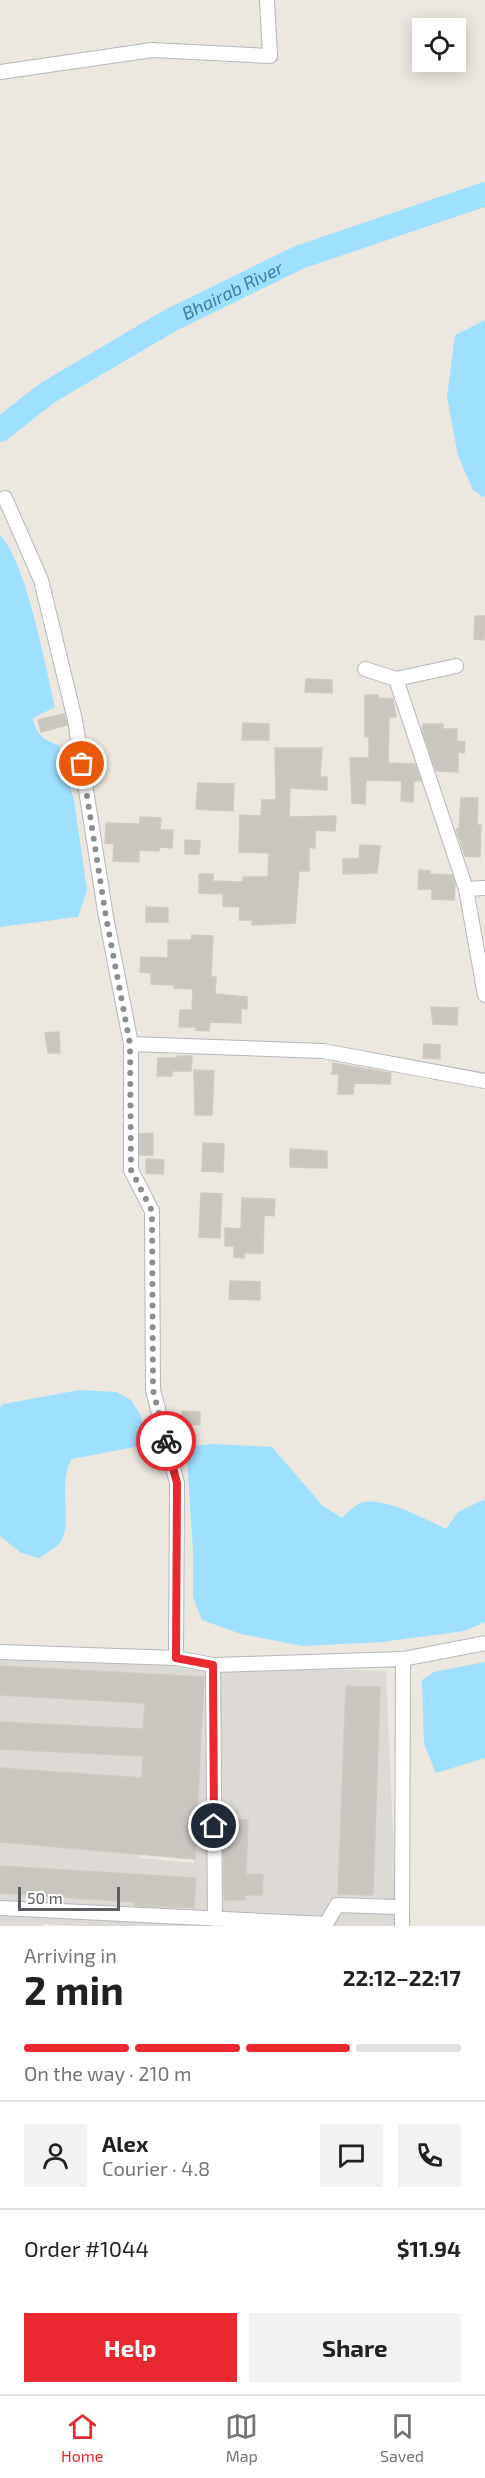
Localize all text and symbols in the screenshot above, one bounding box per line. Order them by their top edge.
map controls [412,18,466,72]
button: locate [412,18,466,72]
water label: Bhairab River [178,256,287,324]
pin [56,738,107,789]
icon: bag [65,747,98,780]
courier [136,1411,196,1471]
icon: bike [150,1425,183,1458]
pin [188,1800,239,1851]
icon: home [197,1809,230,1842]
scale bar [18,1884,120,1912]
text: 50 m [27,1888,63,1907]
text: Arriving in [24,1943,117,1967]
text: 22:12–22:17 [343,1964,461,1990]
text: 2 min [24,1966,124,2013]
text: On the way · 210 m [24,2061,192,2085]
button: person [24,2124,87,2187]
button: chat [320,2124,383,2187]
button: phone [398,2124,461,2187]
text: Alex [102,2130,148,2156]
text: Courier · 4.8 [102,2156,210,2180]
text: Order #1044 [24,2235,149,2261]
text: $11.94 [397,2235,461,2261]
button: Help [24,2313,237,2382]
button: Share [249,2313,461,2382]
tab: Home [61,2410,103,2465]
tab: Map [225,2410,258,2465]
tab: Saved [380,2410,424,2465]

